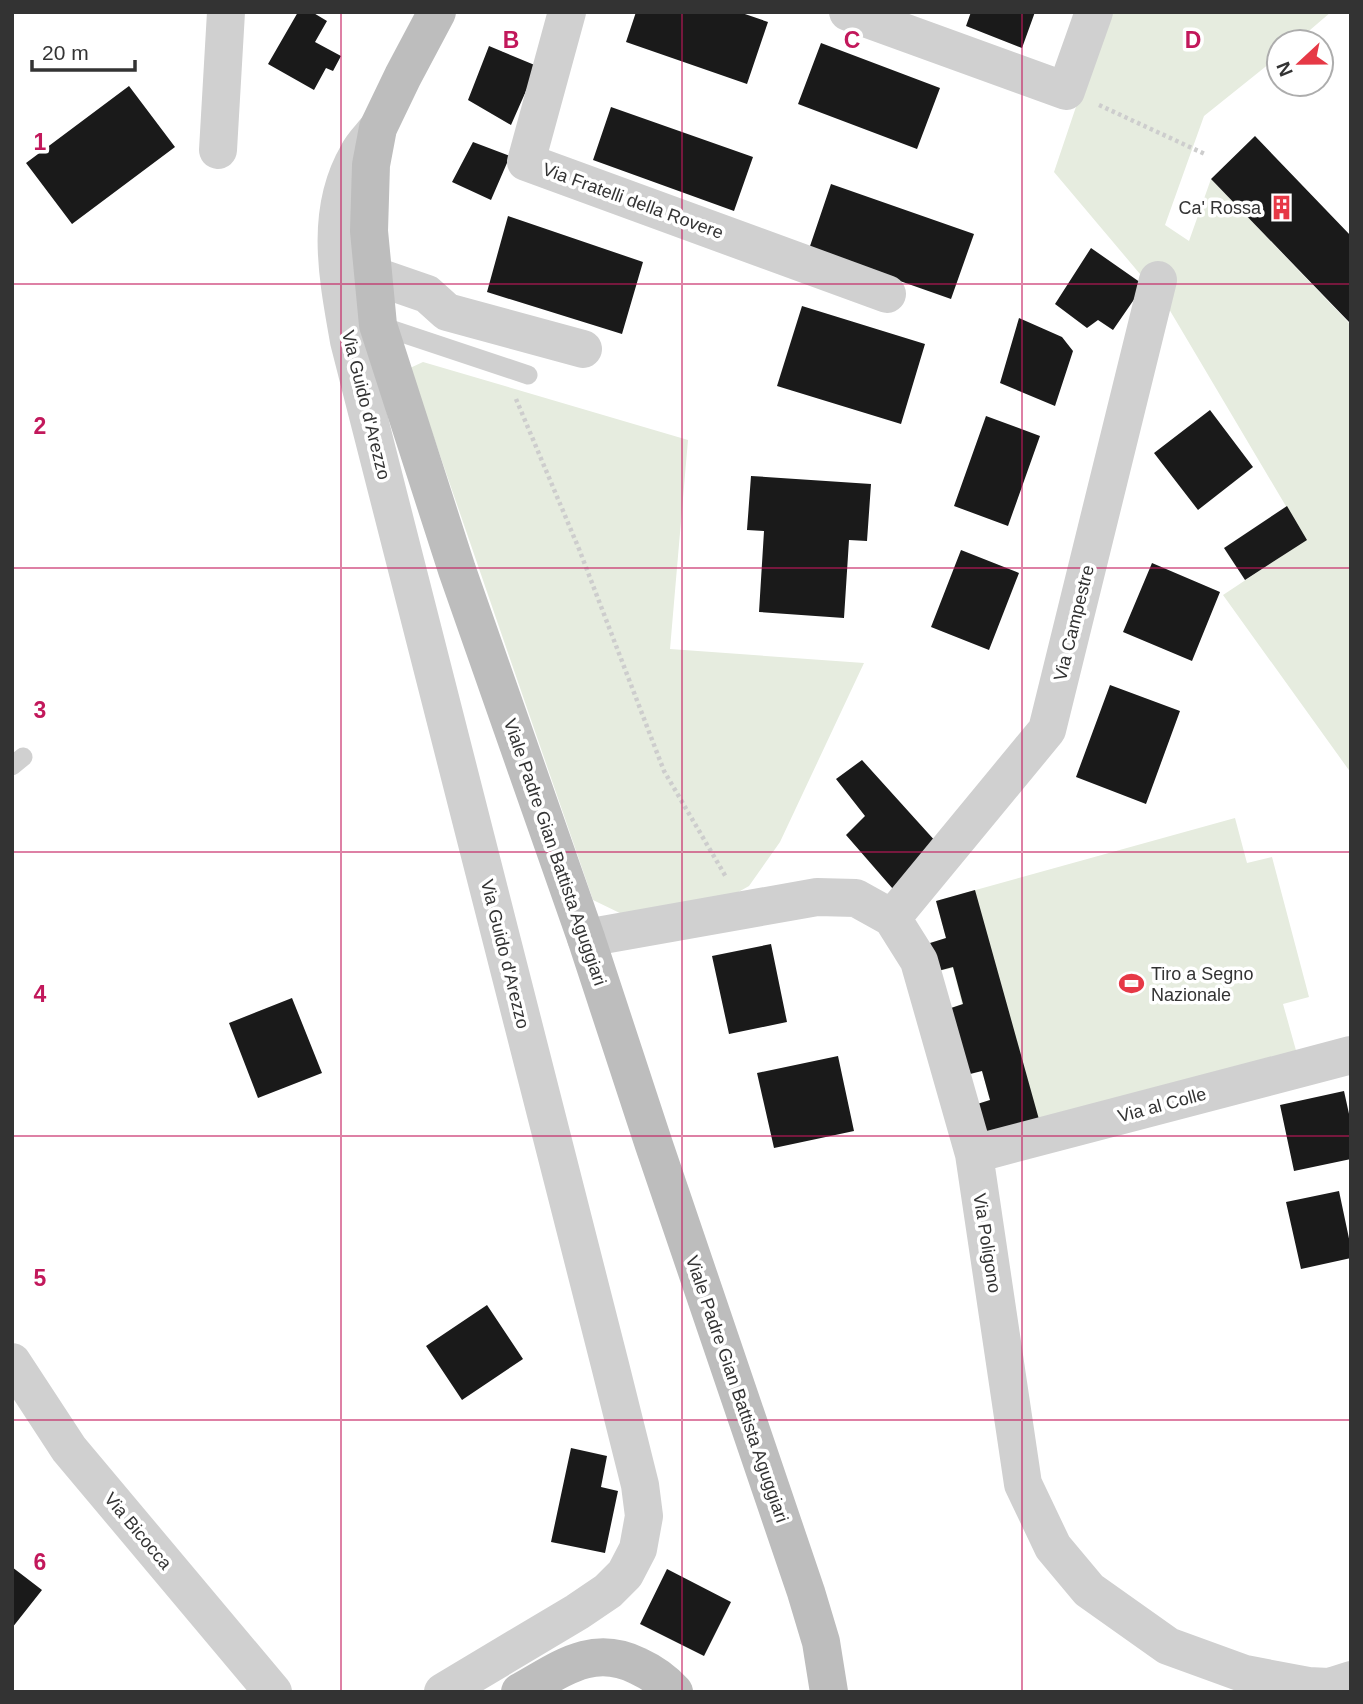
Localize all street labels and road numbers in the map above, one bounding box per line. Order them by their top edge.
street label: Via Fratelli della Rovere [540,159,726,243]
street label: Via Guido d'Arezzo [338,328,394,482]
street label: Via Campestre [1050,563,1098,683]
street label: Viale Padre Gian Battista Aguggiari [500,716,610,988]
street label: Via Guido d'Arezzo [477,877,533,1031]
street label: Via al Colle [1116,1084,1208,1126]
street label: Via Poligono [969,1192,1005,1294]
street label: Viale Padre Gian Battista Aguggiari [682,1253,792,1525]
street label: Via Bicocca [100,1489,176,1574]

